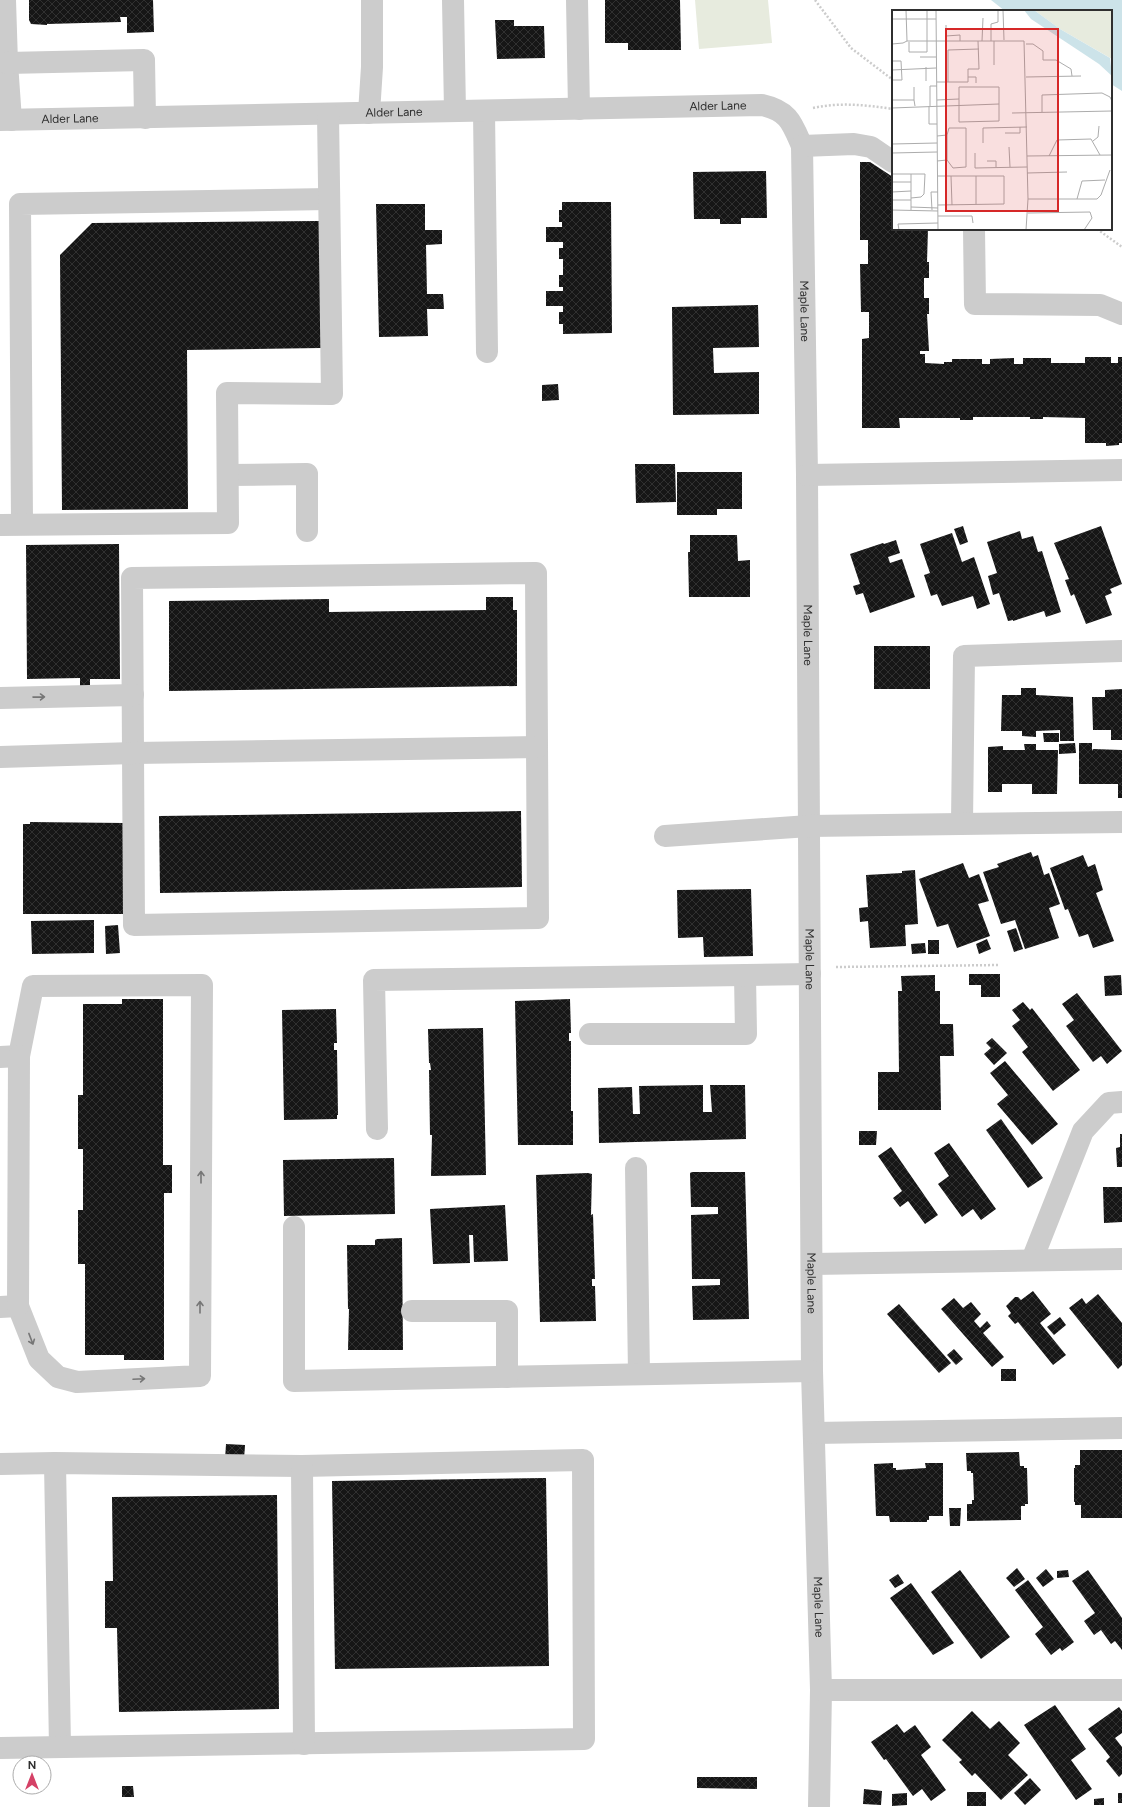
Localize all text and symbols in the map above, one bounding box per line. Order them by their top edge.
inset map [892,10,1112,230]
street label: Alder Lane [689,98,747,113]
street label: Alder Lane [365,105,423,120]
street label: Alder Lane [41,111,99,126]
street label: Maple Lane [797,280,812,342]
street label: Maple Lane [801,604,815,666]
one-way arrow [32,693,45,701]
street label: Maple Lane [803,928,817,990]
one-way arrow [197,1171,205,1184]
street label: Maple Lane [804,1252,819,1314]
one-way arrow [196,1301,204,1314]
one-way arrow [27,1332,35,1344]
one-way arrow [132,1375,145,1383]
street label: Maple Lane [811,1576,827,1638]
north arrow [12,1755,52,1795]
text: N [28,1759,36,1772]

